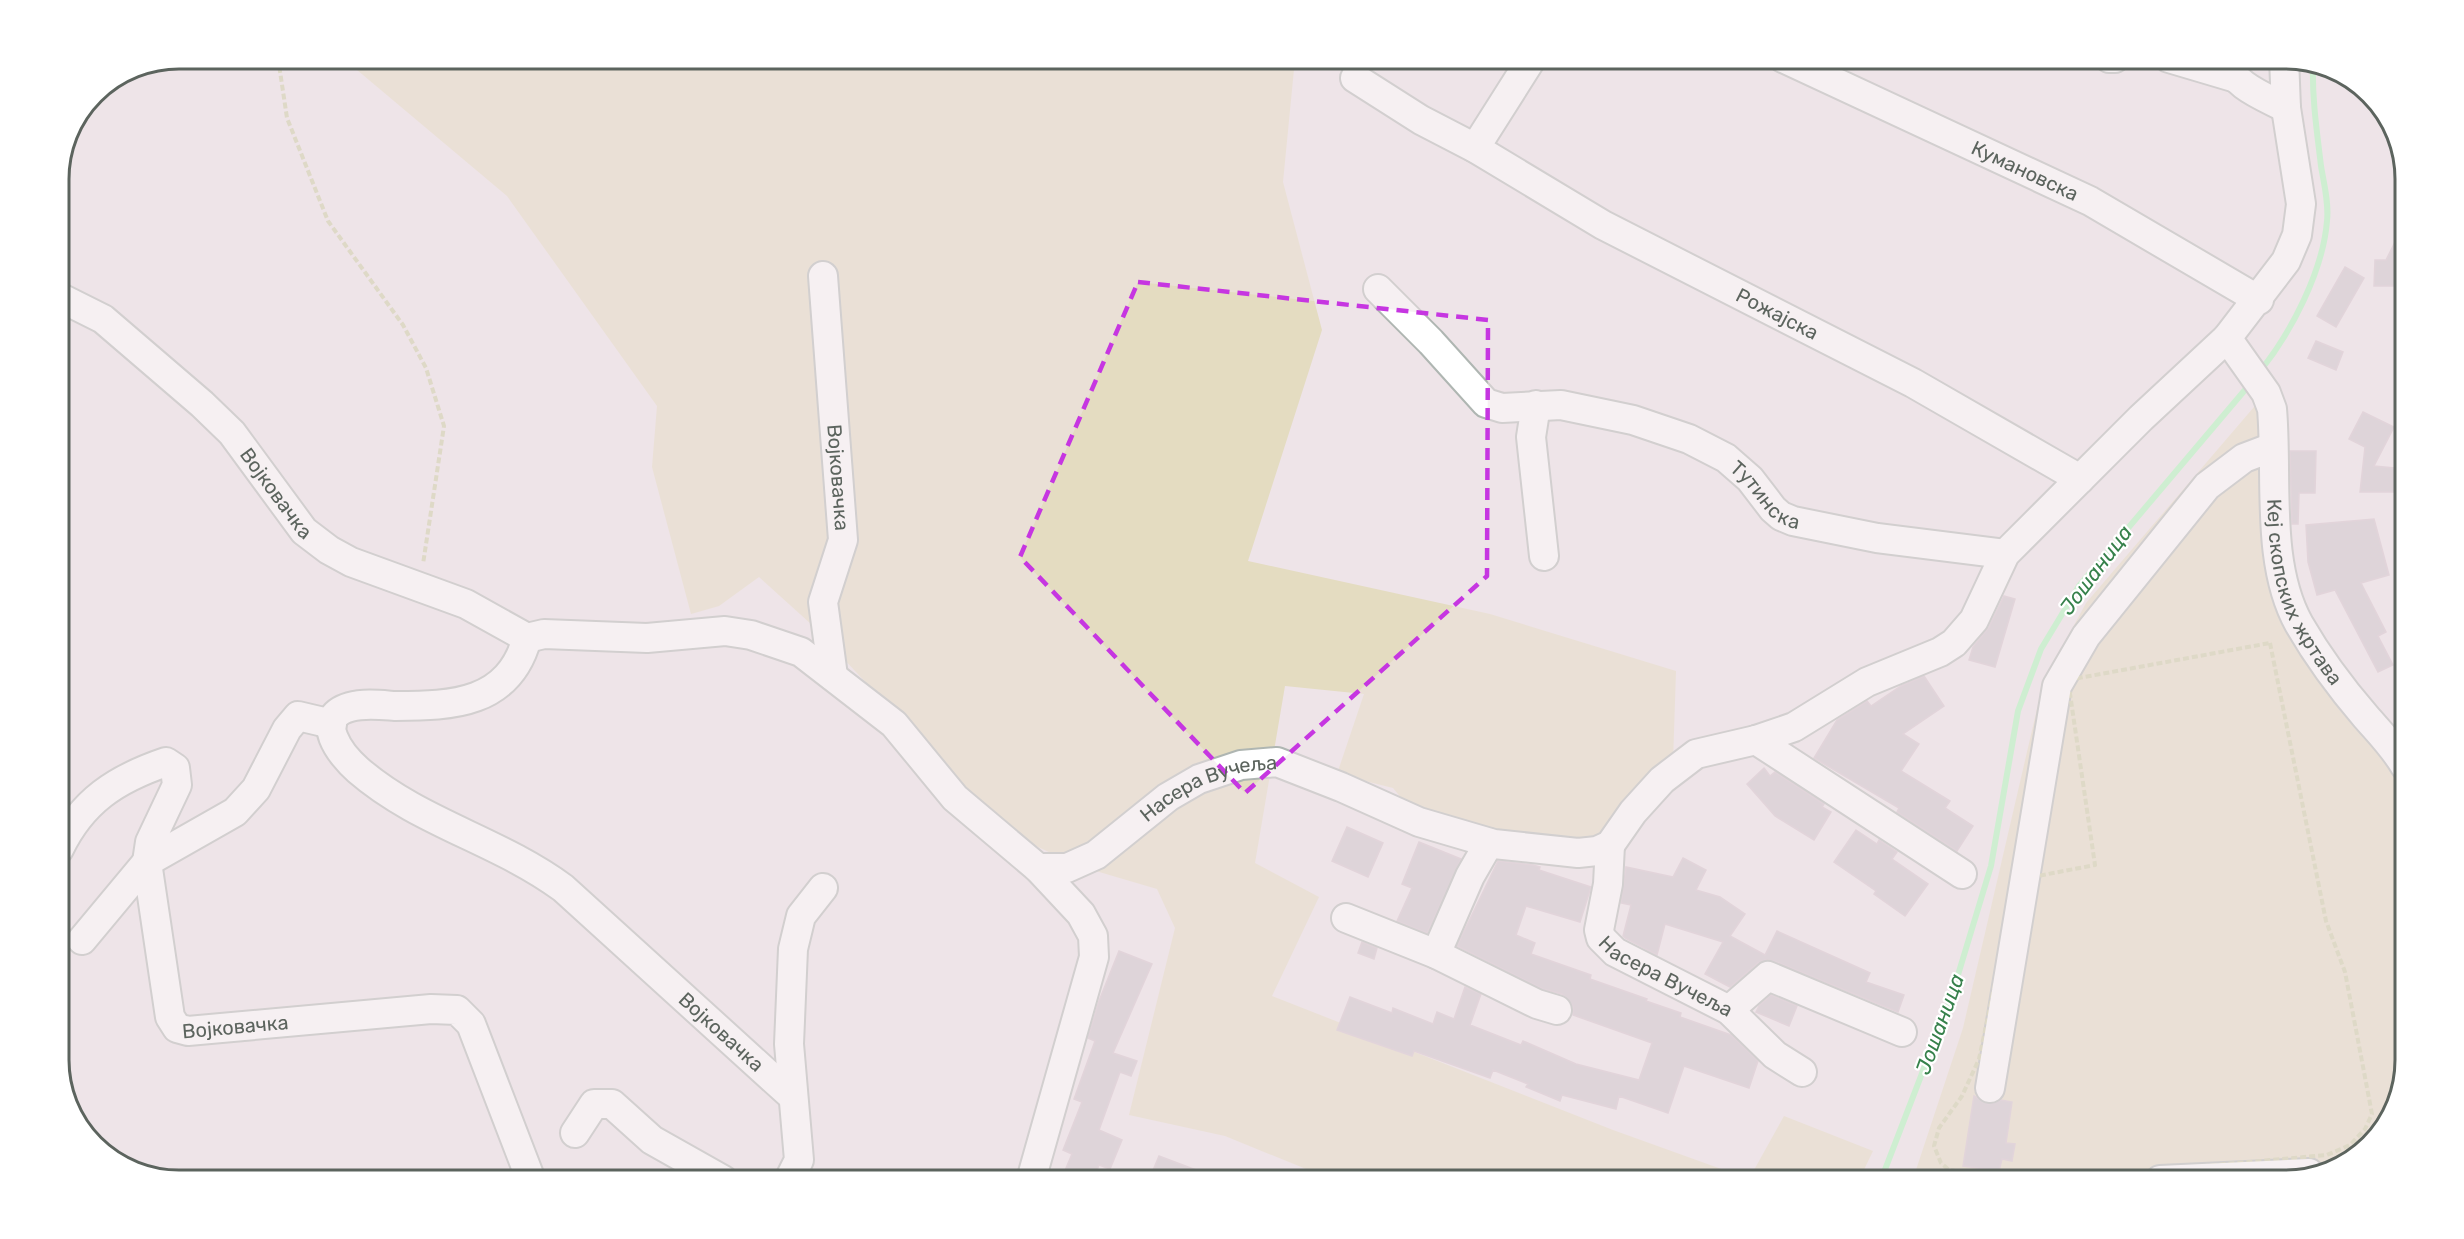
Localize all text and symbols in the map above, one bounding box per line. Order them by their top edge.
street label: Кумановска [1968,136,2082,206]
street label: Рожајска [1732,283,1822,345]
street label: Војковачка [822,423,854,532]
street label: Војковачка [235,443,316,544]
street label: Тутинска [1725,455,1802,534]
street label: Кеј скопских жртава [2262,499,2348,690]
water label: Јошаница [2054,520,2137,619]
street label: Насера Вучеља [1135,750,1278,827]
street label: Насера Вучеља [1594,931,1737,1022]
water label: Јошаница [1910,970,1969,1077]
street label: Војковачка [674,987,769,1077]
street label: Војковачка [181,1010,289,1043]

